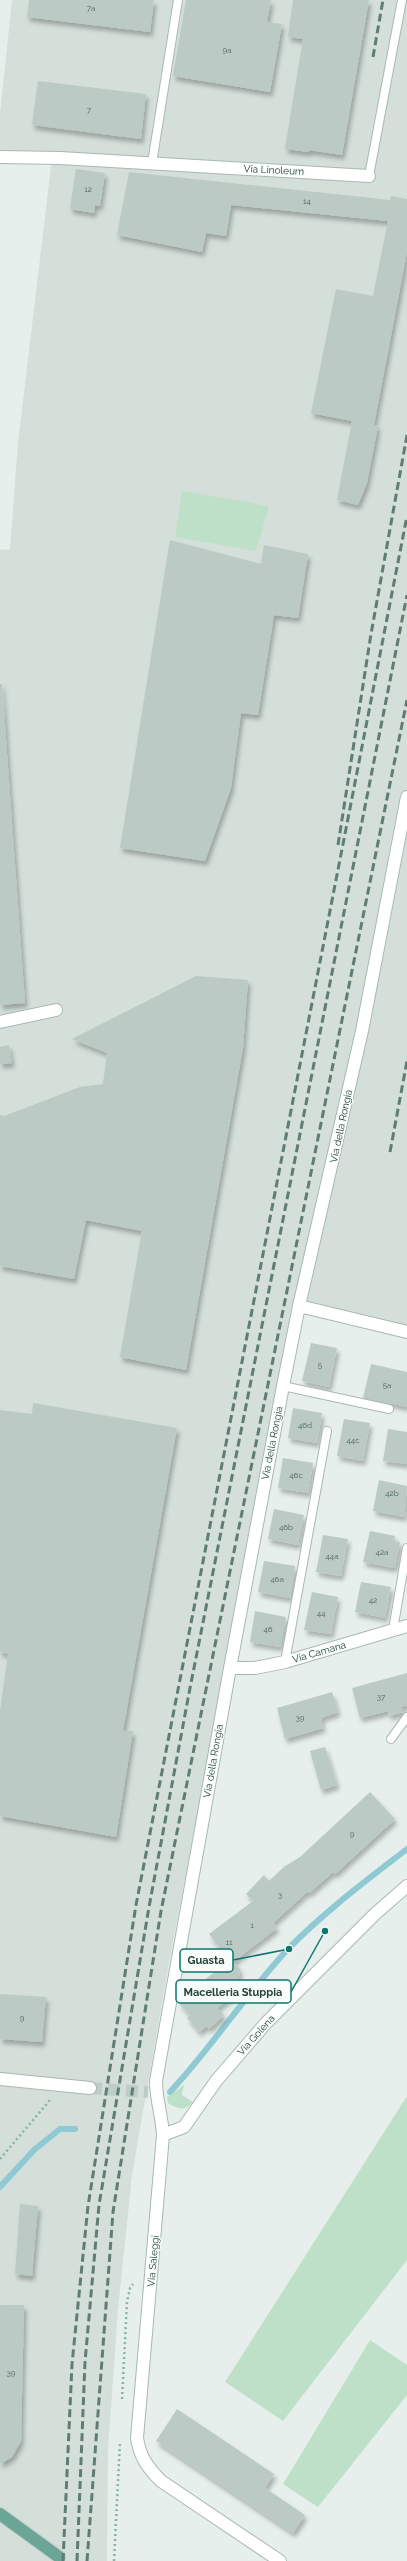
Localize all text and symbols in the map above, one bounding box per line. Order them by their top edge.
house number: 7a [87,3,95,13]
house number: 9a [222,45,232,55]
house number: 7 [87,105,92,115]
street label: Via Linoleum [244,163,304,177]
house number: 12 [84,184,92,194]
house number: 14 [303,196,312,206]
street label: Via della Rongia [328,1088,354,1164]
house number: 5 [318,1360,323,1370]
house number: 5a [383,1380,391,1390]
street label: Via della Rongia [259,1405,285,1481]
house number: 46d [298,1420,312,1430]
house number: 44c [346,1435,360,1445]
house number: 46c [289,1470,303,1480]
house number: 42b [385,1488,399,1498]
house number: 46b [279,1522,293,1532]
house number: 42a [376,1547,388,1557]
house number: 44a [325,1551,339,1561]
house number: 46a [270,1574,284,1584]
house number: 42 [369,1595,377,1605]
house number: 44 [317,1608,326,1618]
house number: 46 [263,1624,273,1634]
street label: Via Camana [291,1639,347,1665]
house number: 37 [377,1692,386,1702]
house number: 39 [296,1713,305,1723]
street label: Via della Rongia [201,1723,225,1799]
house number: 9 [350,1829,355,1839]
house number: 3 [278,1890,282,1900]
house number: 1 [250,1920,254,1930]
house number: 11 [226,1937,233,1947]
callout: Guasta [180,1949,233,1972]
text: Guasta [187,1954,225,1967]
callout: Macelleria Stuppia [176,1980,291,2003]
text: Macelleria Stuppia [184,1986,282,1999]
house number: 9 [20,2013,25,2023]
street label: Via Golena [235,2013,277,2057]
street label: Via Saleggi [145,2235,161,2287]
house number: 39 [7,2368,16,2378]

